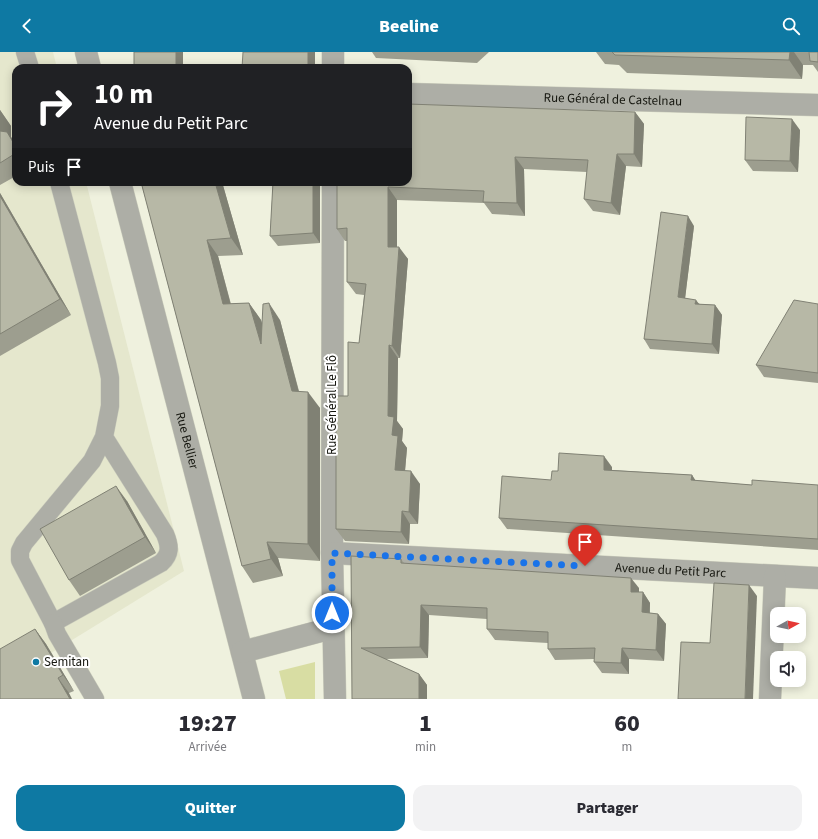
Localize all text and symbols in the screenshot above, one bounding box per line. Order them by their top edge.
text: Beeline [379,14,439,39]
icon: back [16,15,38,37]
icon: search [780,15,802,37]
text: 10 m [94,74,153,114]
icon: right [28,80,80,132]
street label: Rue Général de Castelnau [543,89,682,110]
text: Avenue du Petit Parc [94,111,248,136]
icon: arrive [63,156,85,178]
text: Puis [28,157,55,178]
street label: Rue Général Le Flô [323,355,341,455]
street label: Rue Bellier [171,410,203,471]
pin [568,525,602,566]
icon: arrive [574,531,596,553]
street label: Avenue du Petit Parc [614,559,727,582]
position arrow [311,592,353,634]
north arrow [770,607,806,643]
map controls [770,607,806,687]
button: sound [770,651,806,687]
place label: Semitan [44,653,89,671]
marker: Semitan [31,657,41,667]
text: 19:27 [178,706,237,741]
text: 1 [419,706,432,741]
text: 60 [614,706,640,741]
text: Arrivée [188,738,227,756]
text: min [415,738,436,756]
text: m [622,738,632,756]
button: Quitter [16,785,405,831]
button: Partager [413,785,802,831]

